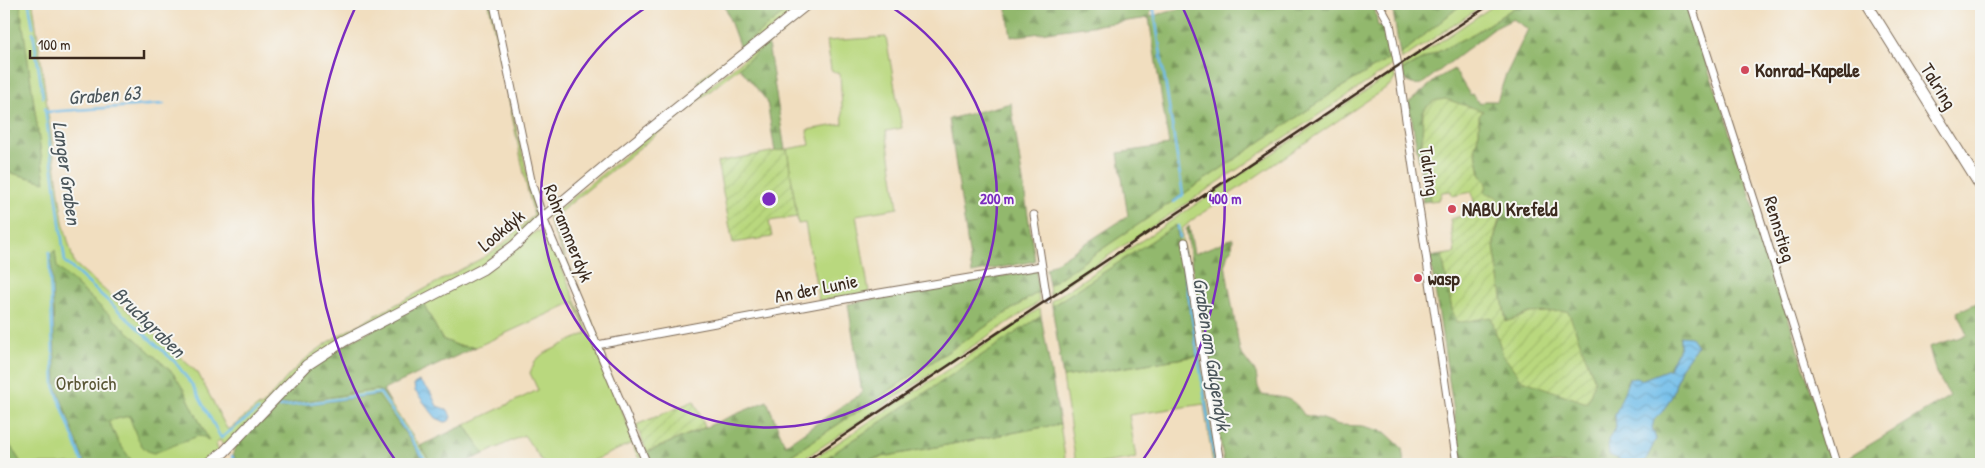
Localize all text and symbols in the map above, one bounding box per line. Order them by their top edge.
scale bar [30,28,144,60]
text: 100 m [38,34,71,55]
place label: Konrad-Kapelle [1755,57,1860,84]
street label: Talring [1915,58,1963,114]
marker: Konrad-Kapelle [1739,64,1751,76]
water label: Graben 63 [67,78,143,110]
water label: Langer Graben [46,120,88,228]
street label: Talring [1414,144,1446,198]
street label: Rohrammerdyk [538,180,600,286]
text: 200 m [980,188,1014,209]
text: 400 m [1209,188,1241,209]
centre of rings [760,190,778,208]
street label: Rennstieg [1758,193,1802,265]
place label: NABU Krefeld [1462,196,1558,222]
street label: Lookdyk [472,203,530,257]
marker: NABU Krefeld [1446,203,1458,215]
place label: wasp [1428,265,1461,292]
street label: An der Lunie [772,267,860,309]
marker: wasp [1412,272,1424,284]
water label: Graben am Galgendyk [1186,276,1238,434]
water label: Bruchgraben [106,280,193,365]
park label: Orbroich [56,370,116,396]

